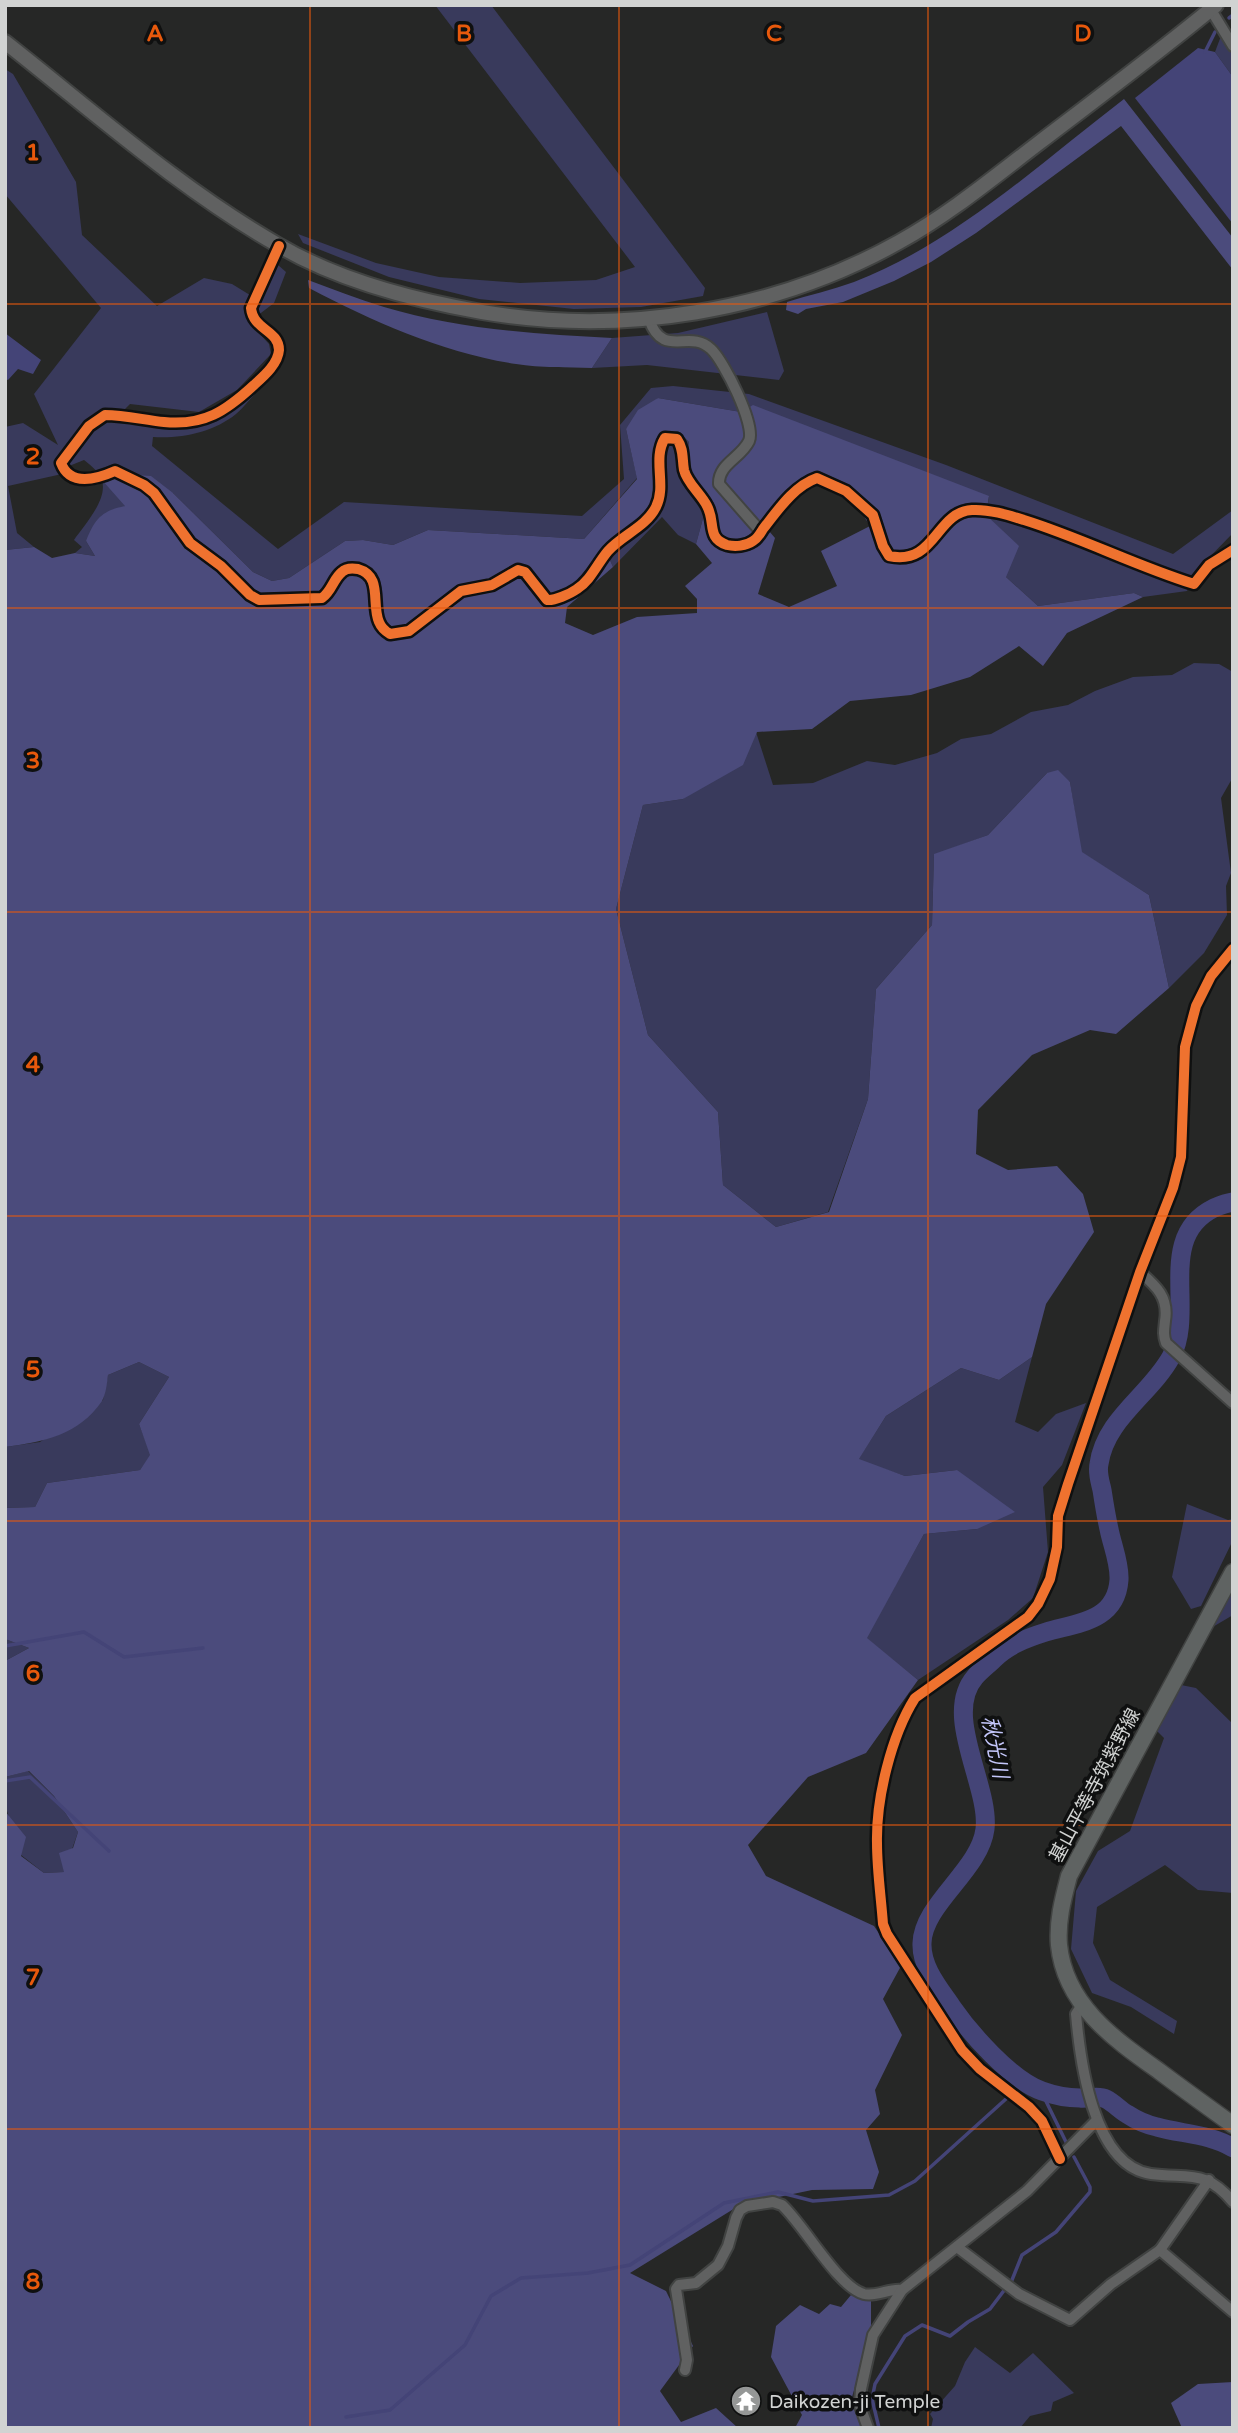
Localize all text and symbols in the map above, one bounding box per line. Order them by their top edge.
text: A [146,20,164,48]
text: B [456,20,472,48]
text: C [766,20,782,48]
text: D [1074,20,1092,48]
text: 1 [26,139,40,167]
text: 2 [26,443,40,471]
text: 3 [26,747,40,775]
text: 4 [26,1051,41,1079]
text: 5 [26,1356,40,1384]
text: 6 [26,1660,40,1688]
street label: 基山平等寺筑紫野線 [1045,1705,1145,1866]
water label: 秋光川 [976,1714,1013,1782]
text: 7 [26,1964,40,1992]
text: 8 [26,2268,40,2296]
temple icon: Daikozen-ji Temple [729,2384,763,2418]
place label: Daikozen-ji Temple [769,2391,940,2413]

